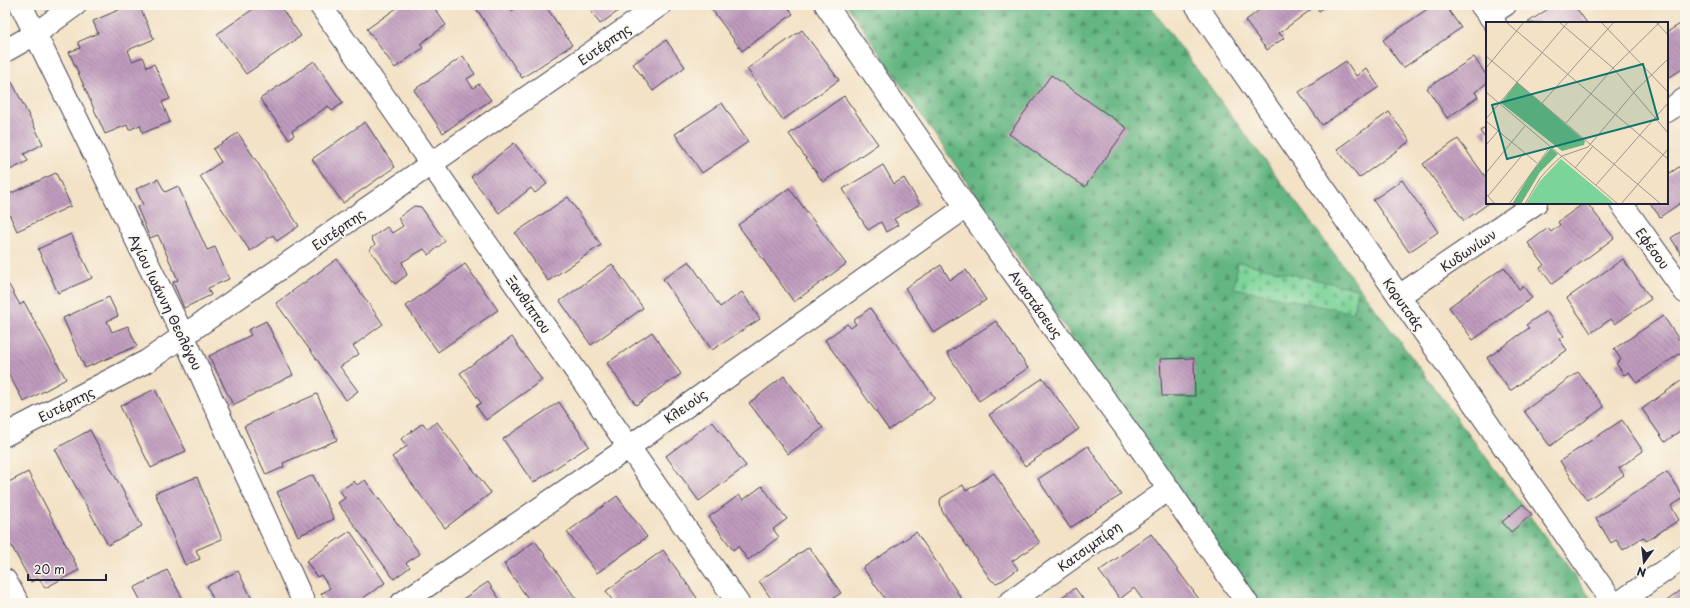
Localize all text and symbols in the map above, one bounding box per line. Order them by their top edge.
street label: Ευτέρπης [574,19,635,69]
inset map [1486,22,1668,204]
street label: Ευτέρπης [308,204,369,254]
street label: Εφέσου [1632,223,1674,273]
street label: Κυδωνίων [1436,224,1500,276]
street label: Αγίου Ιωάννη Θεολόγου [125,231,207,373]
street label: Αναστάσεως [1005,266,1067,342]
street label: Ξανθίππου [502,271,556,337]
street label: Κορυτσάς [1379,274,1429,334]
street label: Ευτέρπης [35,382,98,426]
street label: Κλειούς [660,384,710,428]
street label: Κατσιμπίρη [1053,516,1125,576]
north arrow [1624,542,1664,582]
scale bar [28,556,106,582]
text: 20 m [34,560,65,578]
text: N [1635,563,1648,581]

